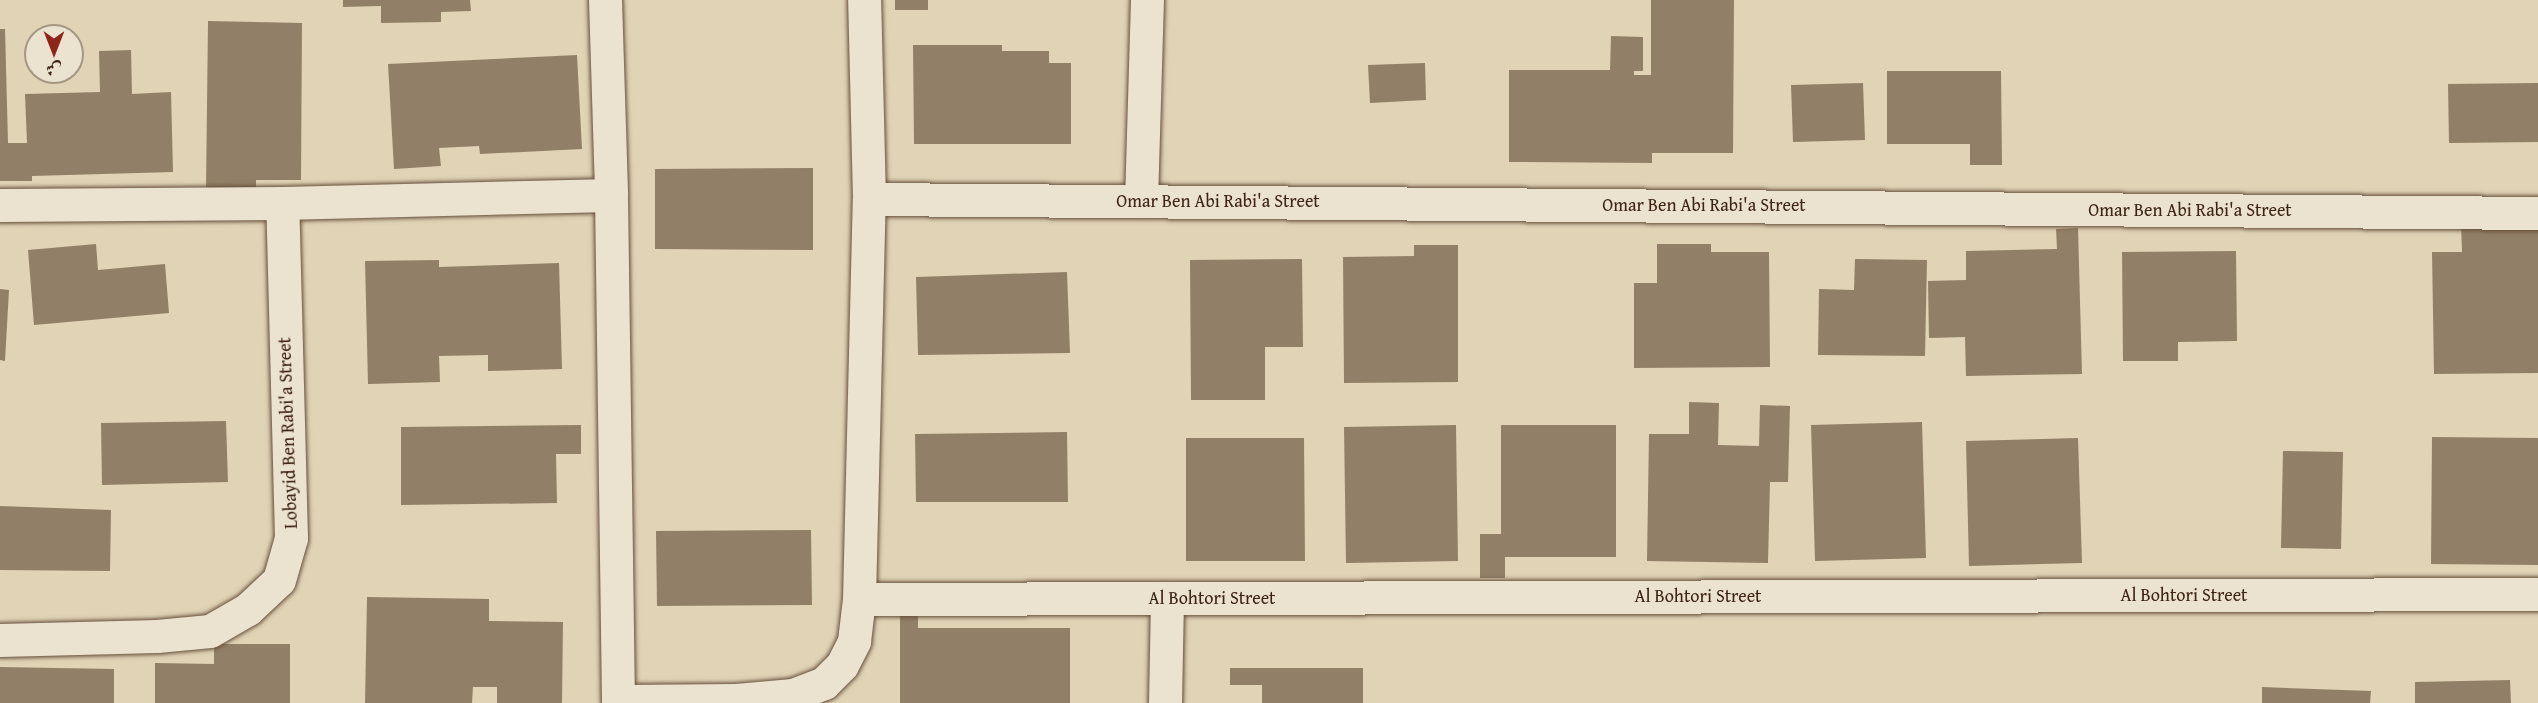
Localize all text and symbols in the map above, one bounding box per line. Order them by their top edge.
north arrow [24,24,84,84]
text: ش [46,58,62,82]
street label: Omar Ben Abi Rabi'a Street [1116,190,1320,212]
street label: Omar Ben Abi Rabi'a Street [1602,194,1806,216]
street label: Omar Ben Abi Rabi'a Street [2088,199,2292,221]
street label: Lobayid Ben Rabi'a Street [274,337,302,529]
street label: Al Bohtori Street [2121,584,2247,606]
street label: Al Bohtori Street [1635,585,1761,607]
street label: Al Bohtori Street [1149,587,1275,609]

